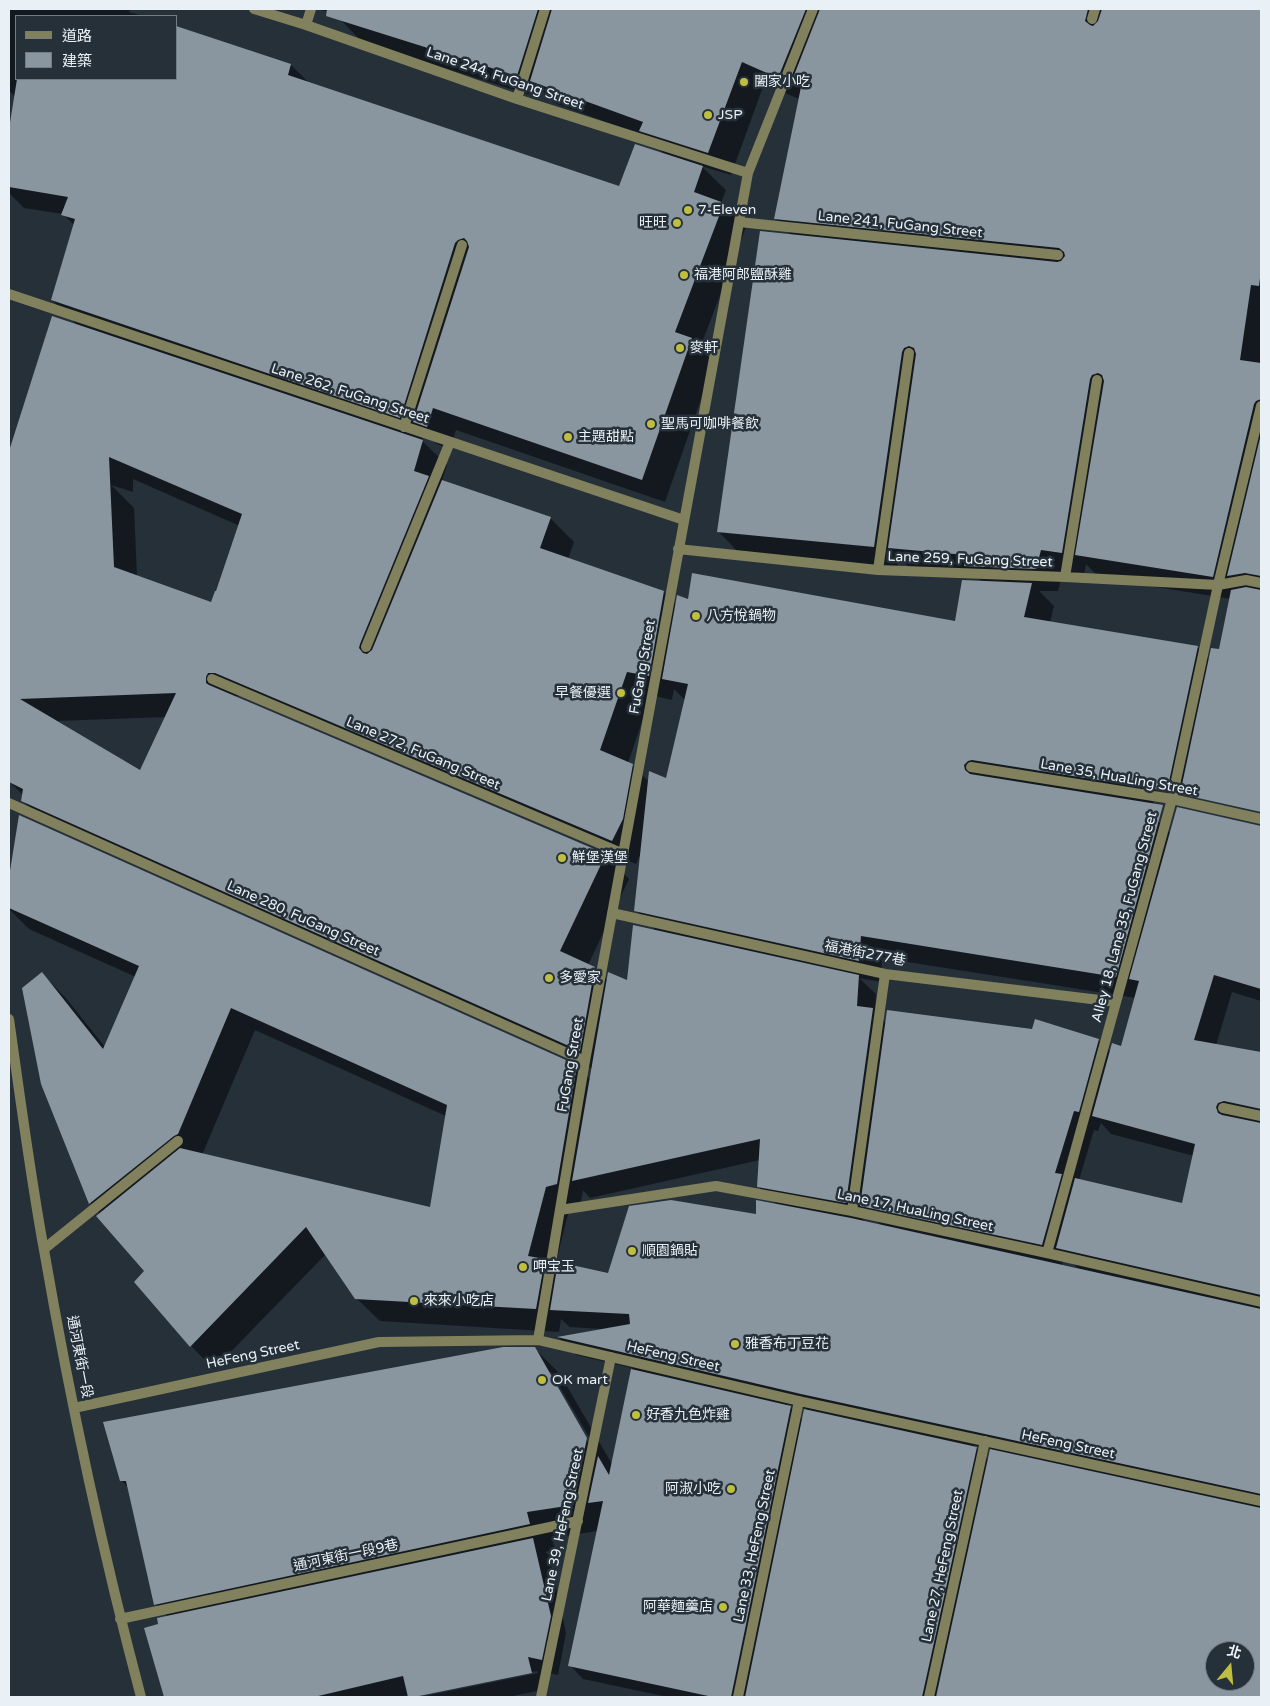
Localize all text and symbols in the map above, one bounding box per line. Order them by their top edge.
legend [15,15,178,80]
text: 道路 [62,27,92,45]
street label: Lane 244, FuGang Street [424,44,586,114]
text: 建築 [62,52,92,70]
place label: 闔家小吃 [754,74,810,90]
marker: 闔家小吃 [738,76,750,88]
place label: JSP [718,107,743,123]
marker: JSP [702,109,714,121]
place label: 7-Eleven [698,202,756,218]
marker: 7-Eleven [682,204,694,216]
street label: Lane 241, FuGang Street [817,208,983,242]
place label: 旺旺 [639,215,667,231]
marker: 旺旺 [671,217,683,229]
place label: 福港阿郎鹽酥雞 [694,267,792,283]
marker: 福港阿郎鹽酥雞 [678,269,690,281]
place label: 麥軒 [690,340,718,356]
marker: 麥軒 [674,342,686,354]
street label: Lane 262, FuGang Street [269,360,431,428]
place label: 聖馬可咖啡餐飲 [661,416,759,432]
marker: 聖馬可咖啡餐飲 [645,418,657,430]
place label: 主題甜點 [578,429,634,445]
marker: 主題甜點 [562,431,574,443]
street label: Lane 259, FuGang Street [887,549,1053,571]
place label: 八方悅鍋物 [706,608,776,624]
marker: 八方悅鍋物 [690,610,702,622]
street label: FuGang Street [626,618,660,716]
place label: 早餐優選 [555,685,611,701]
marker: 早餐優選 [615,687,627,699]
street label: Lane 272, FuGang Street [344,714,502,794]
street label: Lane 35, HuaLing Street [1039,756,1199,800]
street label: Alley 18, Lane 35, FuGang Street [1089,810,1161,1024]
place label: 鮮堡漢堡 [572,850,628,866]
marker: 鮮堡漢堡 [556,852,568,864]
street label: Lane 280, FuGang Street [224,878,382,960]
street label: 福港街277巷 [823,938,907,970]
place label: 多愛家 [559,970,601,986]
marker: 多愛家 [543,972,555,984]
street label: FuGang Street [554,1016,588,1114]
street label: Lane 17, HuaLing Street [835,1186,995,1236]
place label: 順園鍋貼 [642,1243,698,1259]
marker: 順園鍋貼 [626,1245,638,1257]
place label: 呷宝玉 [533,1259,575,1275]
marker: 呷宝玉 [517,1261,529,1273]
place label: 來來小吃店 [424,1293,494,1309]
marker: 來來小吃店 [408,1295,420,1307]
street label: 通河東街一段 [63,1314,95,1400]
place label: 雅香布丁豆花 [745,1336,829,1352]
street label: HeFeng Street [205,1337,301,1373]
street label: HeFeng Street [625,1338,721,1376]
marker: 雅香布丁豆花 [729,1338,741,1350]
place label: OK mart [552,1372,608,1388]
marker: OK mart [536,1374,548,1386]
place label: 好香九色炸雞 [646,1407,730,1423]
marker: 好香九色炸雞 [630,1409,642,1421]
street label: HeFeng Street [1020,1427,1116,1463]
street label: Lane 39, HeFeng Street [539,1447,587,1603]
street label: Lane 33, HeFeng Street [731,1468,779,1624]
place label: 阿淑小吃 [665,1481,721,1497]
marker: 阿淑小吃 [725,1483,737,1495]
street label: Lane 27, HeFeng Street [919,1488,967,1644]
street label: 通河東街一段9巷 [292,1537,400,1575]
place label: 阿華麵羹店 [643,1599,713,1615]
marker: 阿華麵羹店 [717,1601,729,1613]
north arrow [1205,1641,1255,1691]
text: 北 [1225,1642,1243,1662]

